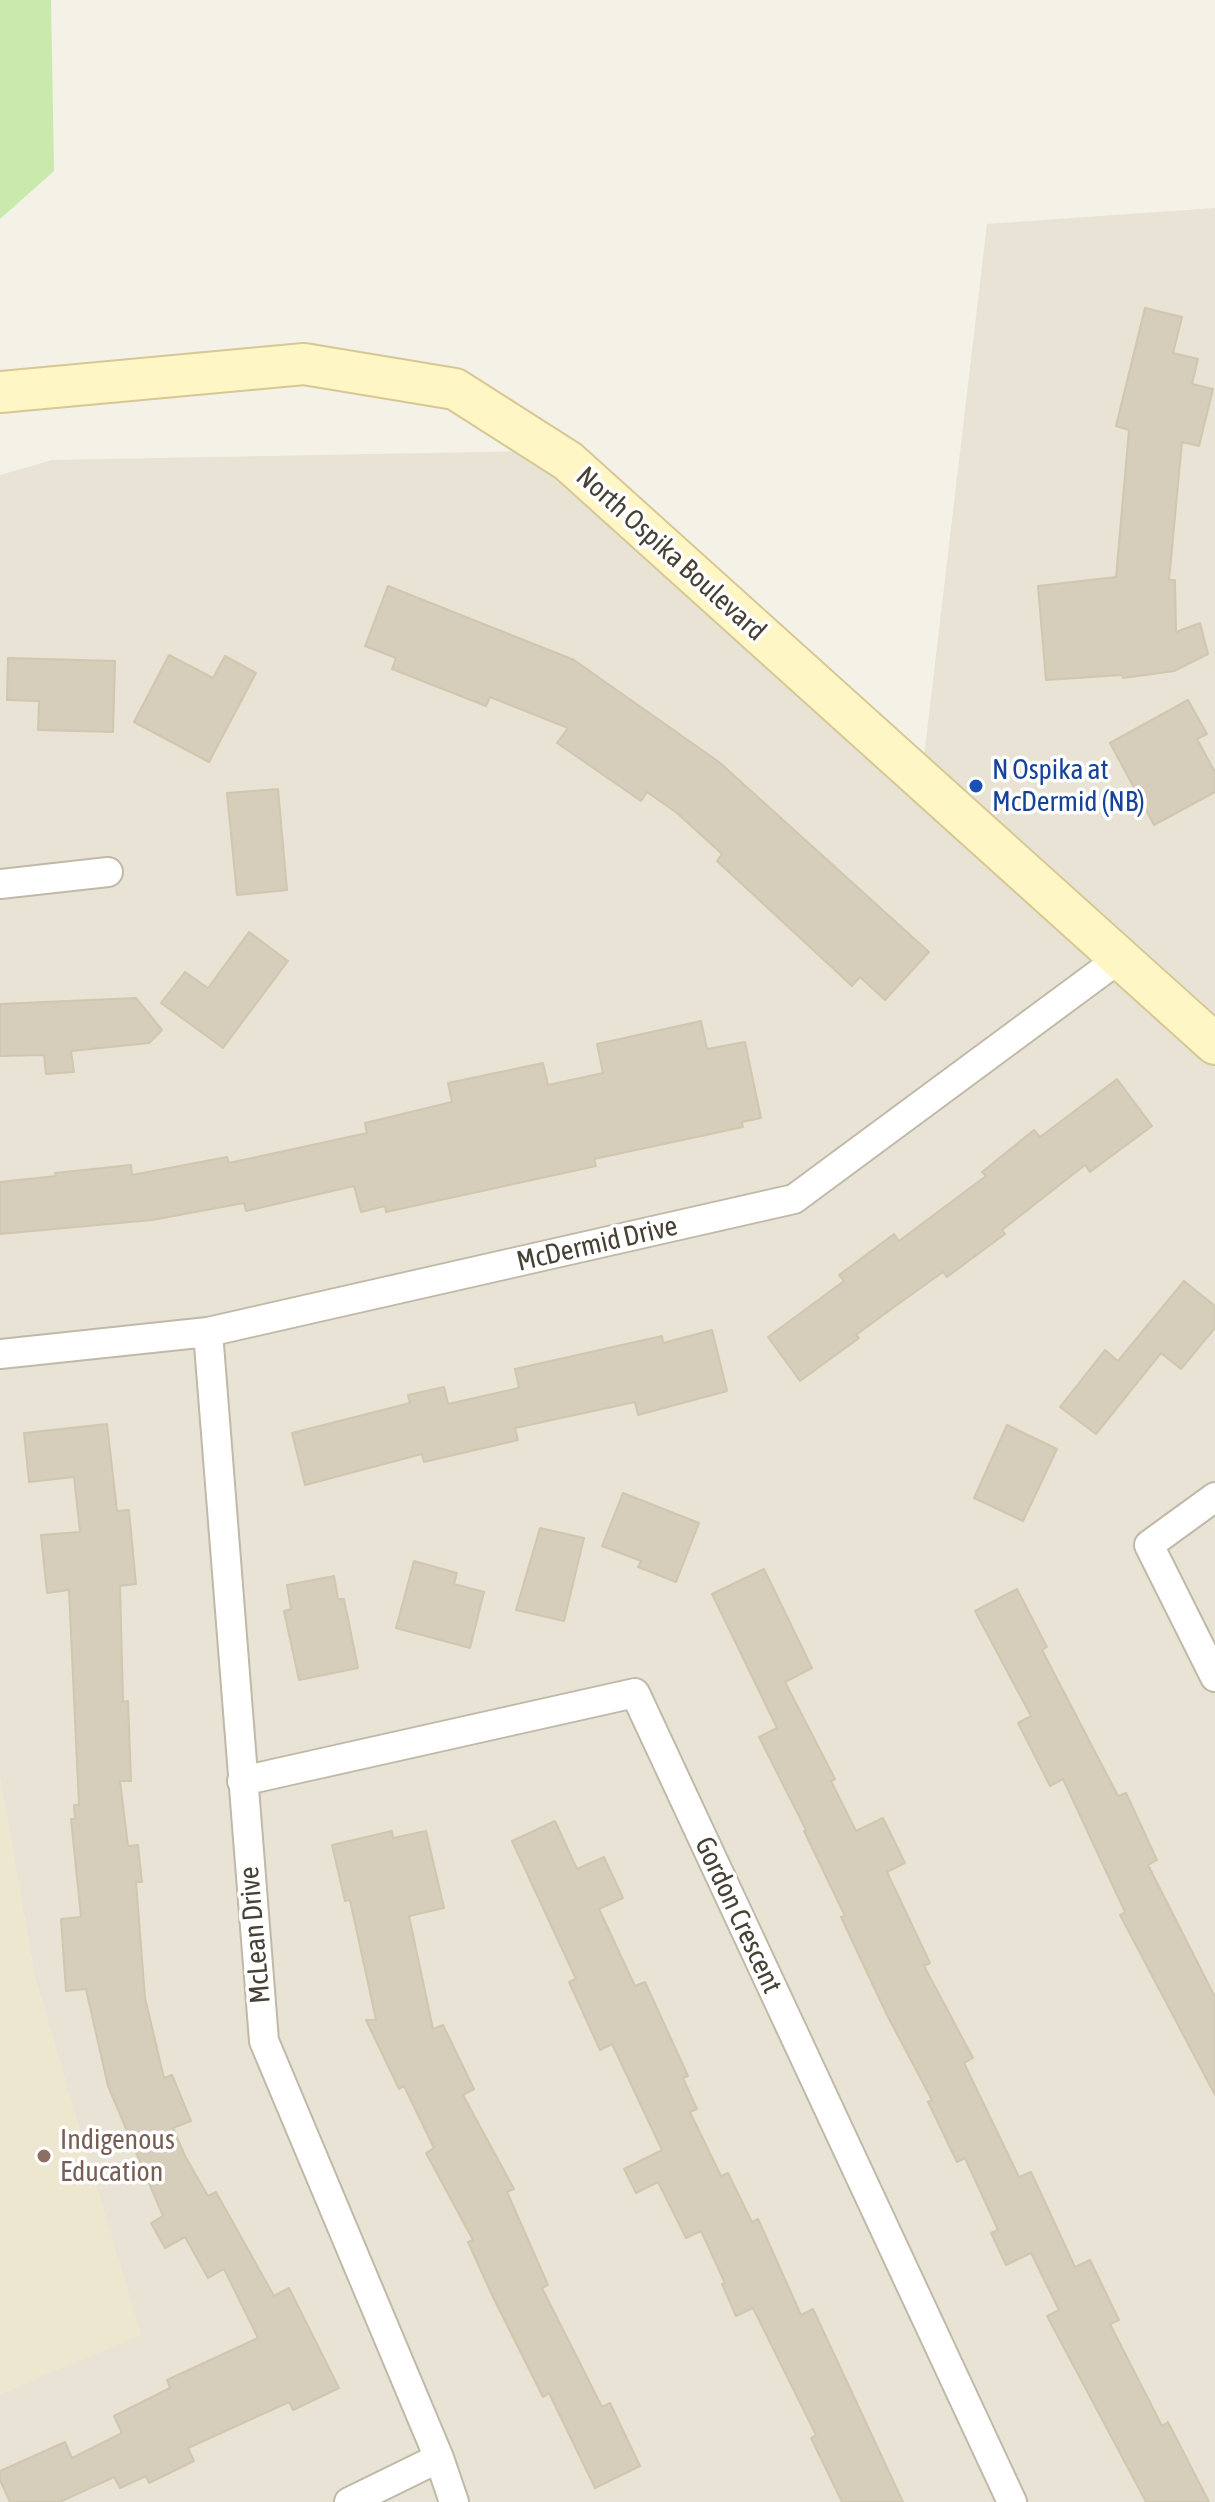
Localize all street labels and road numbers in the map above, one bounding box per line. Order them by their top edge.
street label: North Ospika Boulevard [569,460,773,648]
street label: McDermid Drive [513,1209,681,1279]
street label: Gordon Crescent [687,1832,789,1998]
street label: McLean Drive [232,1865,278,2005]

